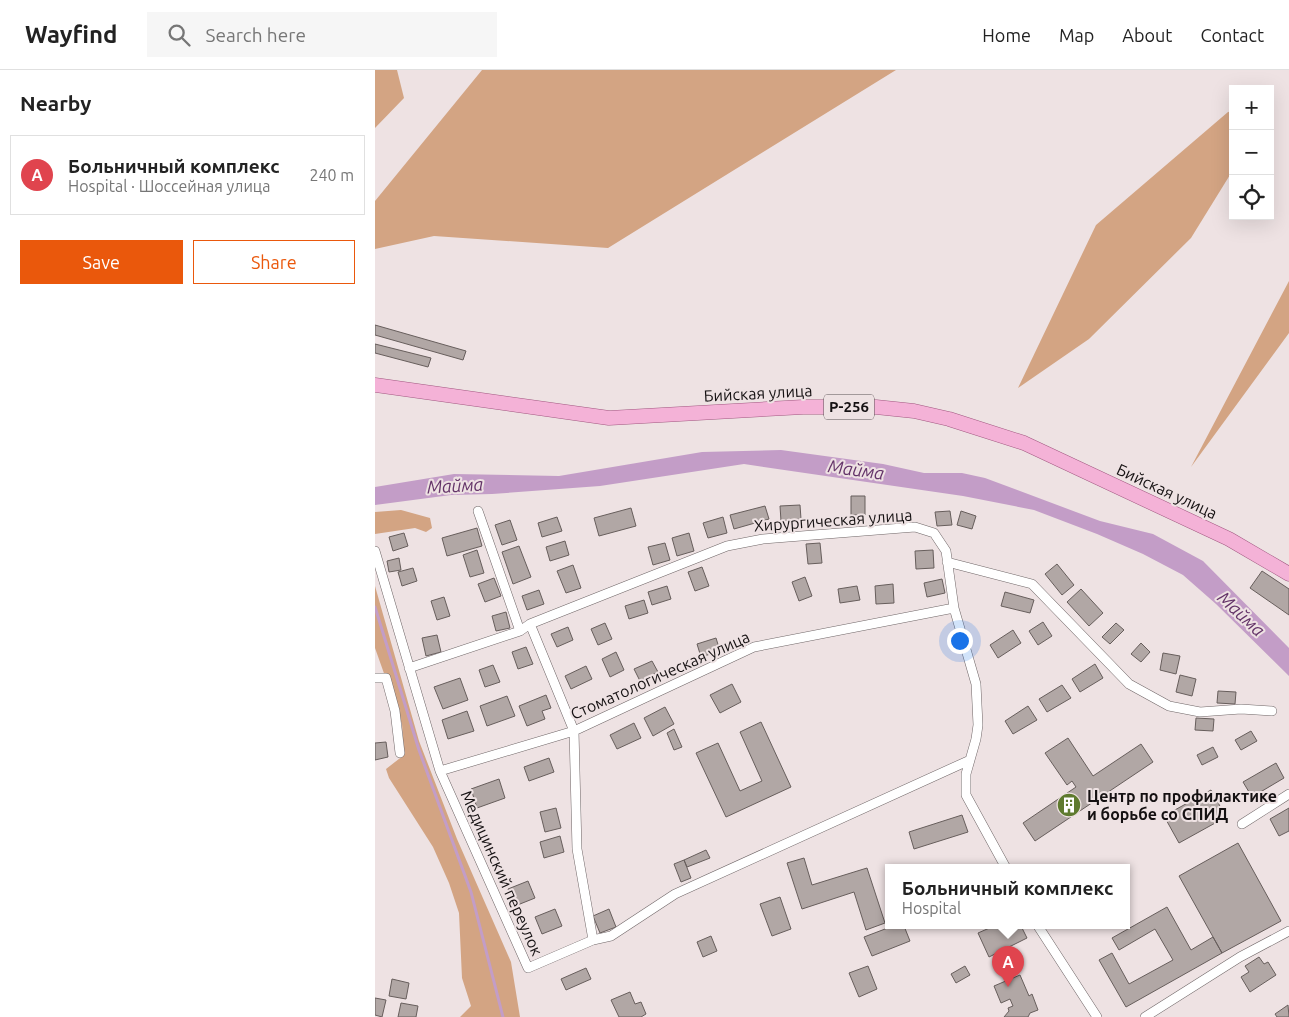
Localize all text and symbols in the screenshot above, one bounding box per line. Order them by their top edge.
search box [147,12,497,57]
text: Wayfind [25,21,117,48]
icon: search [165,21,193,49]
text: Search here [205,24,306,46]
text: Home [982,25,1031,45]
text: Map [1059,25,1094,45]
text: About [1122,25,1172,45]
text: Contact [1200,25,1264,45]
map controls [1229,85,1274,220]
button: + [1229,85,1274,130]
text: Nearby [20,91,91,115]
button: − [1229,130,1274,175]
text: Больничный комплекс [68,155,280,177]
text: A [31,166,43,184]
text: 240 m [309,166,354,184]
button: locate [1229,175,1274,220]
text: Hospital · Шоссейная улица [68,177,270,195]
button: Save [20,240,183,284]
button: Share [193,240,355,284]
street label: Бийская улица [703,381,813,405]
road number: Р-256 [824,394,874,420]
water label: Майма [827,455,886,483]
street label: Бийская улица [1114,460,1220,522]
water label: Майма [426,474,484,496]
street label: Хирургическая улица [753,505,913,535]
water label: Майма [1214,587,1269,640]
street label: Стоматологическая улица [568,627,752,723]
your location [947,628,973,654]
place label: Центр по профилактике и борьбе со СПИД [1087,787,1277,823]
street label: Медицинский переулок [457,788,547,958]
building icon: Центр по профилактике и борьбе со СПИД [1056,792,1082,818]
popup [885,864,1130,929]
text: Больничный комплекс [902,877,1113,899]
text: Hospital [902,899,961,917]
pin: A [992,946,1024,987]

